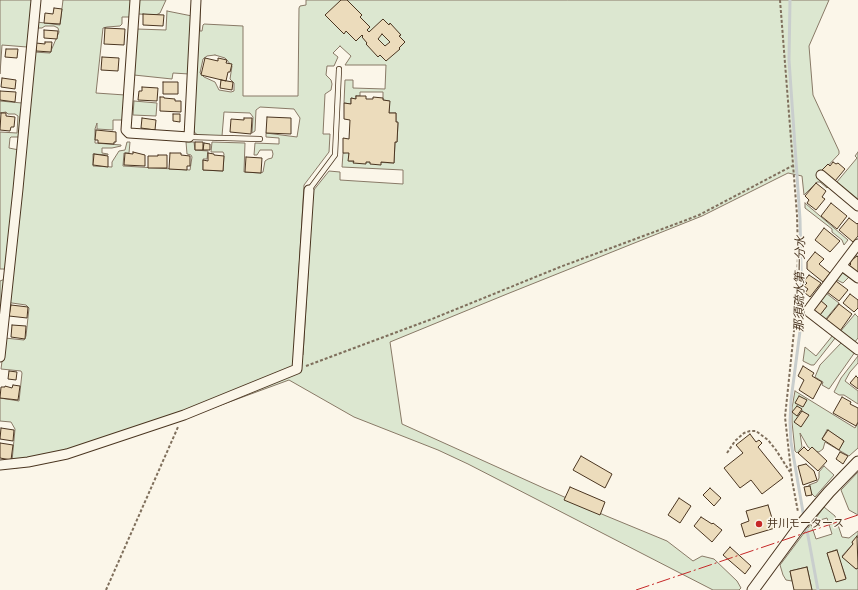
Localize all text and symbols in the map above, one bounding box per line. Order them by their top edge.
water label: 那須疏水第一分水 [792,236,808,332]
place label: 井川モータース [767,517,844,531]
marker: 井川モータース [754,519,764,529]

